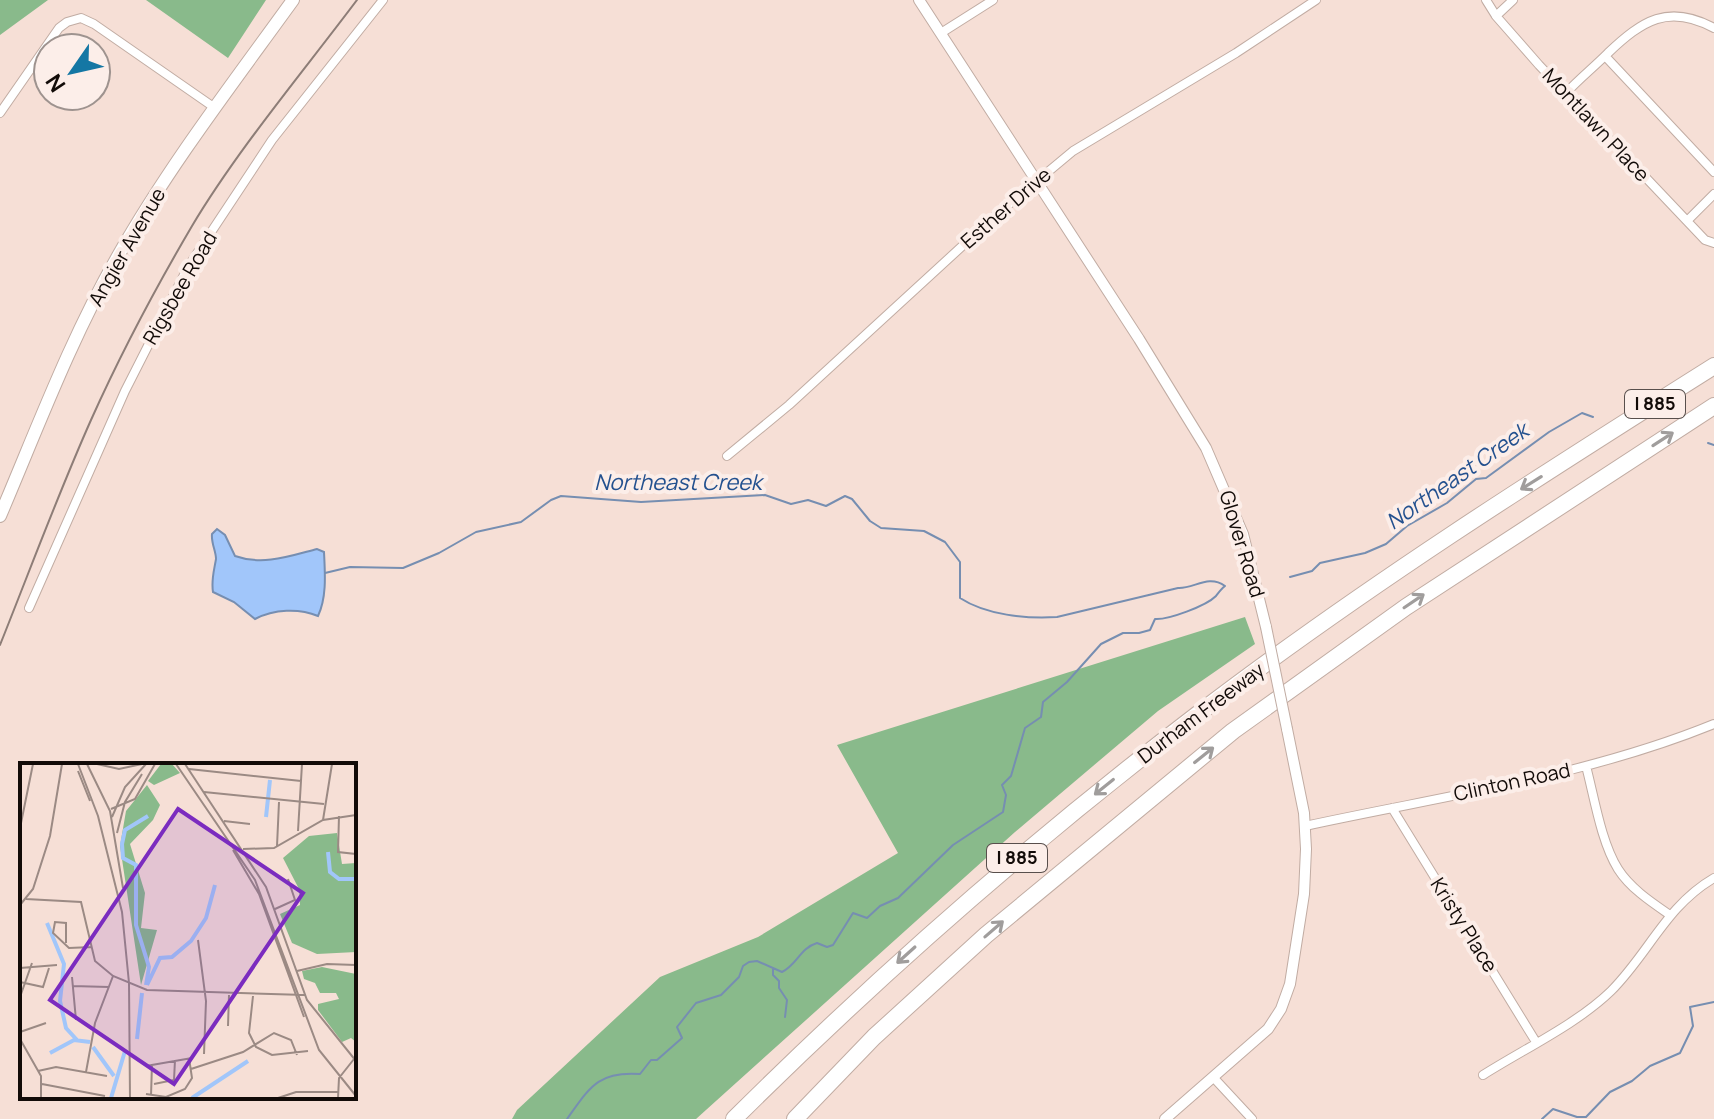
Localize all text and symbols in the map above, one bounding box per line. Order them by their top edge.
north arrow [32,32,112,112]
street label: Montlawn Place [1537,62,1656,187]
text: N [39,68,72,98]
street label: Esther Drive [955,161,1057,254]
street label: Angier Avenue [82,183,171,311]
street label: Rigsbee Road [136,226,223,349]
road number: I 885 [1625,390,1685,418]
water label: Northeast Creek [1380,414,1537,536]
one-way arrow [1652,431,1674,448]
water label: Northeast Creek [594,467,765,497]
one-way arrow [1520,475,1543,491]
street label: Glover Road [1213,487,1272,601]
one-way arrow [1403,593,1425,610]
street label: Durham Freeway [1132,656,1270,769]
one-way arrow [1193,746,1214,764]
street label: Clinton Road [1451,756,1573,807]
inset map [20,763,356,1099]
one-way arrow [1094,778,1115,796]
road number: I 885 [987,844,1047,872]
street label: Kristy Place [1425,872,1504,977]
one-way arrow [983,920,1003,938]
one-way arrow [896,946,916,964]

